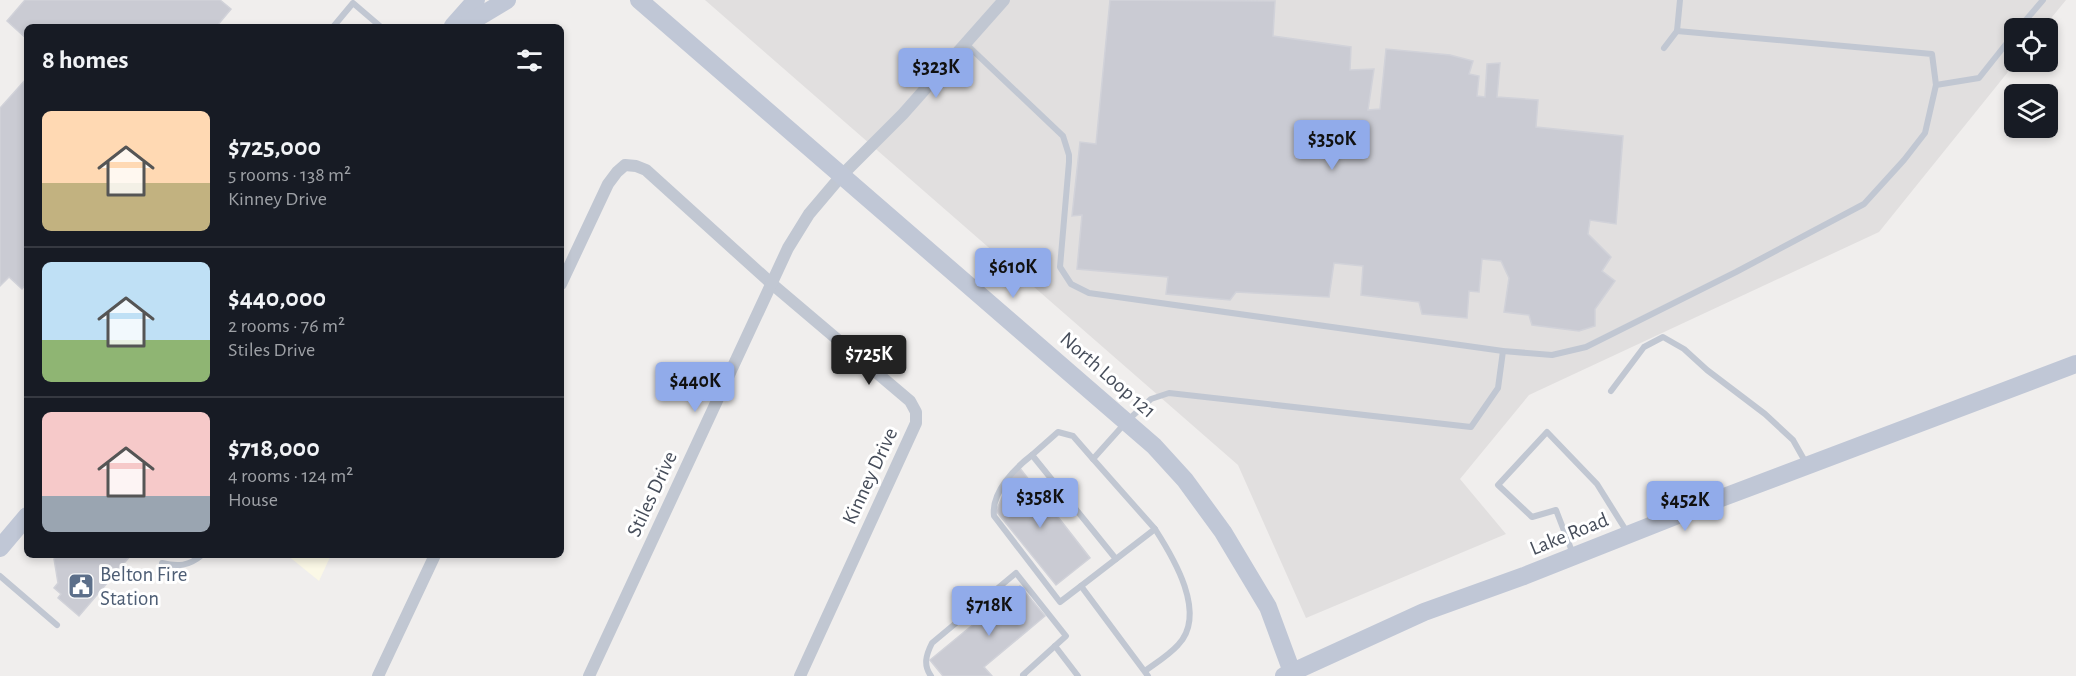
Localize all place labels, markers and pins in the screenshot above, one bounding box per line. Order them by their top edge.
pin: $323K [894,48,978,99]
pin: $350K [1290,120,1374,171]
pin: $610K [971,248,1055,299]
pin: $725K [827,335,911,386]
pin: $440K [653,362,737,413]
pin: $358K [998,478,1082,529]
pin: $452K [1643,481,1727,532]
place label: Belton Fire Station [100,564,187,609]
public building icon: Belton Fire Station [66,571,96,601]
pin: $718K [947,586,1031,637]

